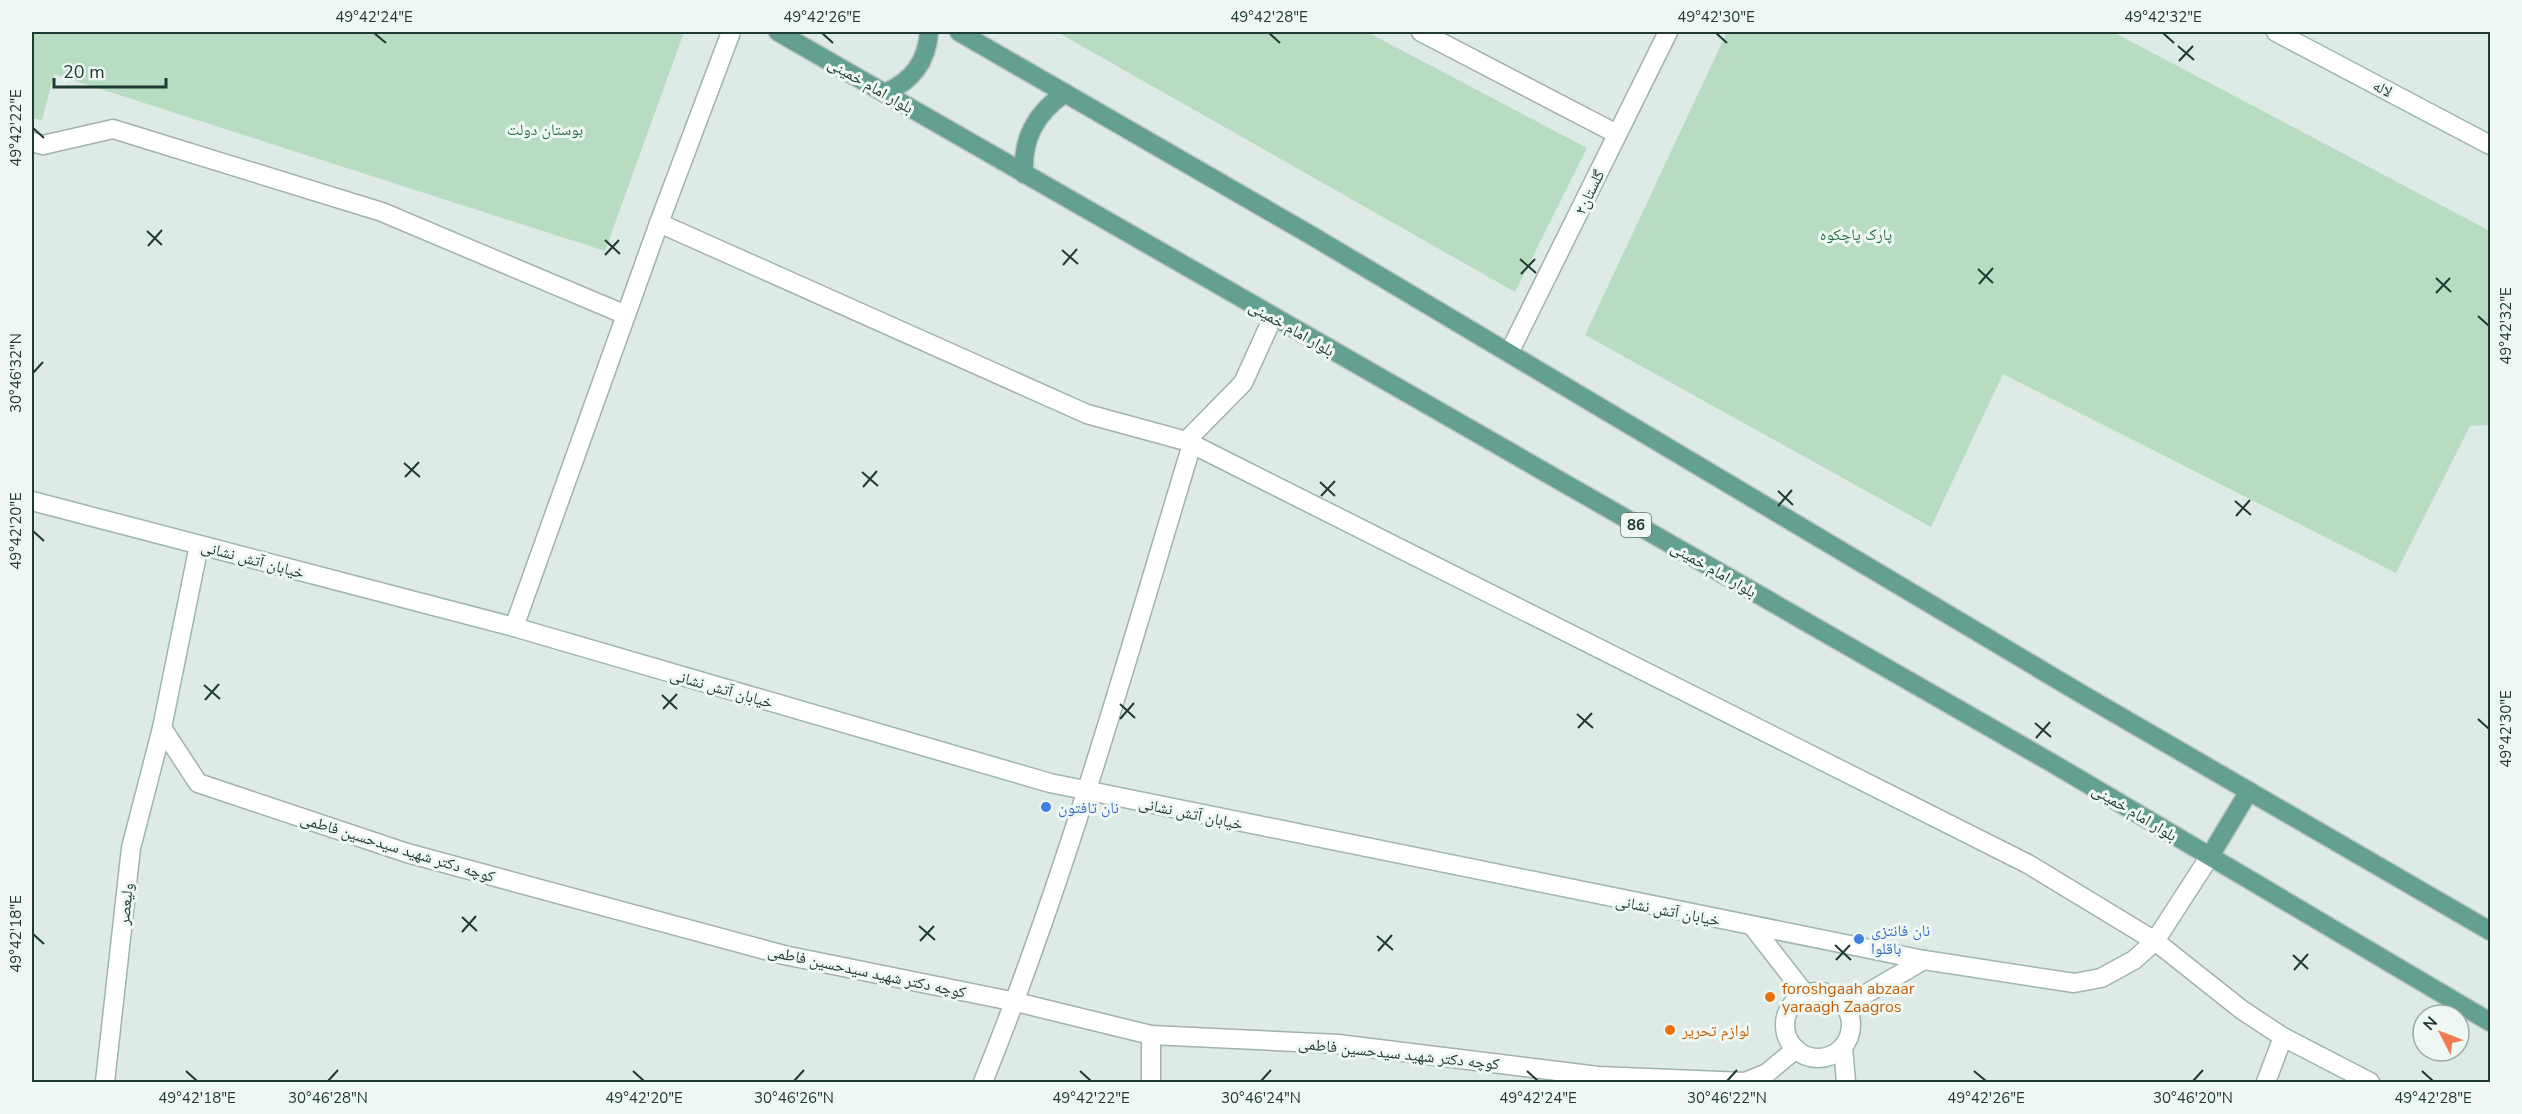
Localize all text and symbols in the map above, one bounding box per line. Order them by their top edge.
text: 49°42'24"E [335,7,413,27]
text: 49°42'26"E [783,7,861,27]
text: 49°42'28"E [1230,7,1308,27]
text: 49°42'30"E [1677,7,1755,27]
text: 49°42'32"E [2124,7,2202,27]
scale bar [54,51,166,89]
street label: بلوار امام خمینی [824,53,917,119]
text: 20 m [63,60,105,84]
street label: لاله [2369,75,2396,103]
text: 49°42'22"E [6,89,26,167]
park label: بوستان دولت [507,119,583,141]
street label: گلستان۲ [1570,166,1610,219]
park label: پارک پاچکوه [1820,224,1893,246]
text: 49°42'32"E [2496,287,2516,365]
street label: بلوار امام خمینی [1245,296,1338,362]
text: 30°46'32"N [6,333,26,413]
text: 49°42'20"E [6,492,26,570]
road number: 86 [1621,513,1651,537]
street label: خیابان آتش نشانی [199,536,307,584]
street label: بلوار امام خمینی [1667,537,1760,603]
street label: خیابان آتش نشانی [668,664,776,714]
text: 49°42'30"E [2496,690,2516,768]
street label: بلوار امام خمینی [2088,779,2181,847]
street label: خیابان آتش نشانی [1137,792,1245,836]
place label: نان تافتون [1058,797,1119,819]
marker: نان تافتون [1039,800,1053,814]
street label: کوچه دکتر شهید سیدحسین فاطمی [298,808,498,888]
street label: ولیعصر [113,882,139,927]
street label: خیابان آتش نشانی [1614,890,1722,932]
text: 49°42'18"E [6,895,26,973]
place label: نان فانتزی باقلوا [1871,920,1930,960]
marker: نان فانتزی باقلوا [1852,932,1866,946]
street label: کوچه دکتر شهید سیدحسین فاطمی [766,940,968,1004]
place label: foroshgaah abzaar yaraagh Zaagros [1782,978,1915,1018]
marker: foroshgaah abzaar yaraagh Zaagros [1763,990,1777,1004]
north arrow [2411,1003,2471,1063]
text: N [2418,1012,2443,1035]
place label: لوازم تحریر [1681,1020,1749,1042]
marker: لوازم تحریر [1663,1023,1677,1037]
street label: کوچه دکتر شهید سیدحسین فاطمی [1297,1032,1501,1076]
text: 49°42'18"E [158,1088,236,1108]
text: 30°46'28"N [288,1088,368,1108]
text: 49°42'20"E [605,1088,683,1108]
text: 30°46'26"N [754,1088,834,1108]
text: 49°42'22"E [1052,1088,1130,1108]
text: 30°46'24"N [1221,1088,1301,1108]
text: 49°42'24"E [1499,1088,1577,1108]
text: 30°46'22"N [1687,1088,1767,1108]
text: 49°42'26"E [1947,1088,2025,1108]
text: 30°46'20"N [2153,1088,2233,1108]
text: 49°42'28"E [2394,1088,2472,1108]

